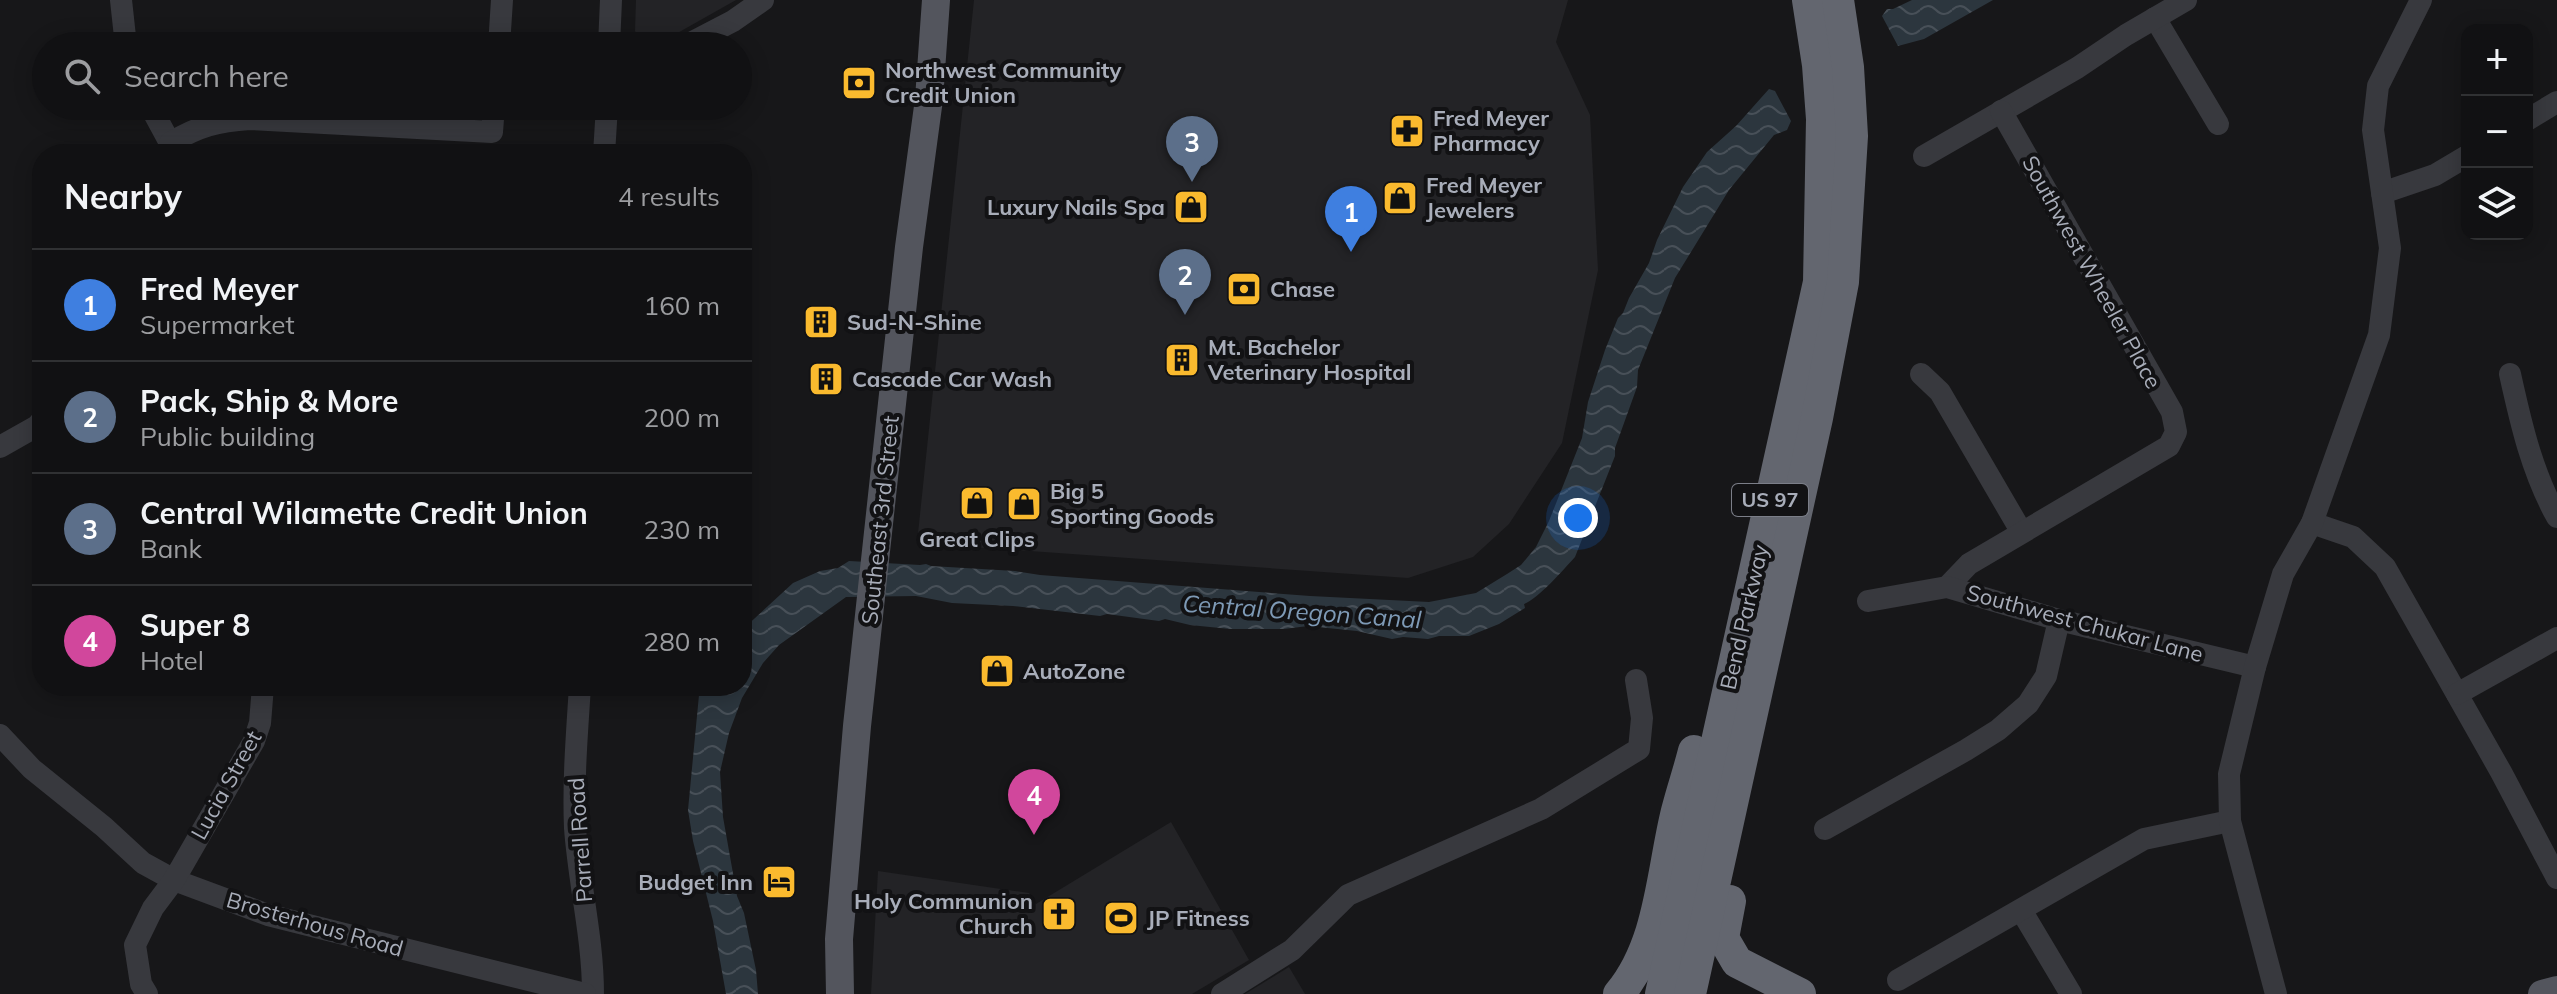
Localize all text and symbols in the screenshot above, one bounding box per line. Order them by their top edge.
map controls [2461,24,2533,240]
button: + [2461,24,2533,96]
search box [32,32,752,120]
icon: search [60,54,104,98]
place label: Northwest Community Credit Union [885,56,1121,109]
text: Search here [124,57,289,95]
bank icon: Northwest Community Credit Union [840,64,878,102]
button: − [2461,96,2533,168]
place label: Fred Meyer Pharmacy [1433,104,1549,157]
pharmacy icon: Fred Meyer Pharmacy [1388,112,1426,150]
pin: 3 [1166,116,1218,182]
street label: Southwest Wheeler Place [2016,151,2168,393]
button: layers [2461,168,2533,240]
place label: Fred Meyer Jewelers [1426,171,1542,224]
text: Nearby [64,175,182,218]
shop icon: Fred Meyer Jewelers [1381,179,1419,217]
text: 4 results [618,180,720,213]
pin: 1 [1325,186,1377,252]
shop icon: Luxury Nails Spa [1172,188,1210,226]
place label: Luxury Nails Spa [987,193,1165,221]
pin: 2 [1159,249,1211,315]
text: Fred Meyer [140,270,298,308]
bank icon: Chase [1225,270,1263,308]
place label: Chase [1270,275,1335,303]
text: 1 [82,289,98,322]
text: 160 m [644,289,720,322]
building icon: Sud-N-Shine [802,303,840,341]
text: Supermarket [140,308,295,341]
place label: Sud-N-Shine [847,308,982,336]
place label: Mt. Bachelor Veterinary Hospital [1207,333,1412,386]
building icon: Mt. Bachelor Veterinary Hospital [1163,341,1201,379]
building icon: Cascade Car Wash [807,360,845,398]
place label: Cascade Car Wash [852,365,1052,393]
text: Pack, Ship & More [140,382,398,420]
text: 2 [82,401,98,434]
text: 200 m [644,401,720,434]
street label: Southeast 3rd Street [855,414,905,626]
text: Public building [140,420,315,453]
place label: Big 5 Sporting Goods [1050,477,1214,530]
shop icon: Great Clips [958,484,996,522]
road number: US 97 [1732,484,1808,516]
shop icon: Big 5 Sporting Goods [1005,485,1043,523]
text: Central Wilamette Credit Union [140,494,588,532]
your location [1558,498,1598,538]
text: 3 [82,513,98,546]
text: 230 m [644,513,720,546]
place label: Great Clips [919,525,1035,553]
text: Bank [140,532,202,565]
street label: Bend Parkway [1714,541,1774,692]
street label: Southwest Chukar Lane [1964,578,2206,668]
water label: Central Oregon Canal [1182,588,1423,634]
text: Super 8 [140,606,250,644]
text: 4 [82,625,98,658]
text: 280 m [644,625,720,658]
text: Hotel [140,644,204,677]
shop icon: AutoZone [978,652,1016,690]
place label: AutoZone [1023,657,1125,685]
street label: Lucia Street [185,725,268,844]
pin: 4 [1008,769,1060,835]
street label: Parrell Road [562,777,598,903]
hotel icon: Budget Inn [760,863,798,901]
place label: Budget Inn [638,868,753,896]
street label: Brosterhous Road [223,885,407,963]
place label: Holy Communion Church [854,887,1033,940]
church icon: Holy Communion Church [1040,895,1078,933]
sports icon: JP Fitness [1102,899,1140,937]
place label: JP Fitness [1147,904,1250,932]

